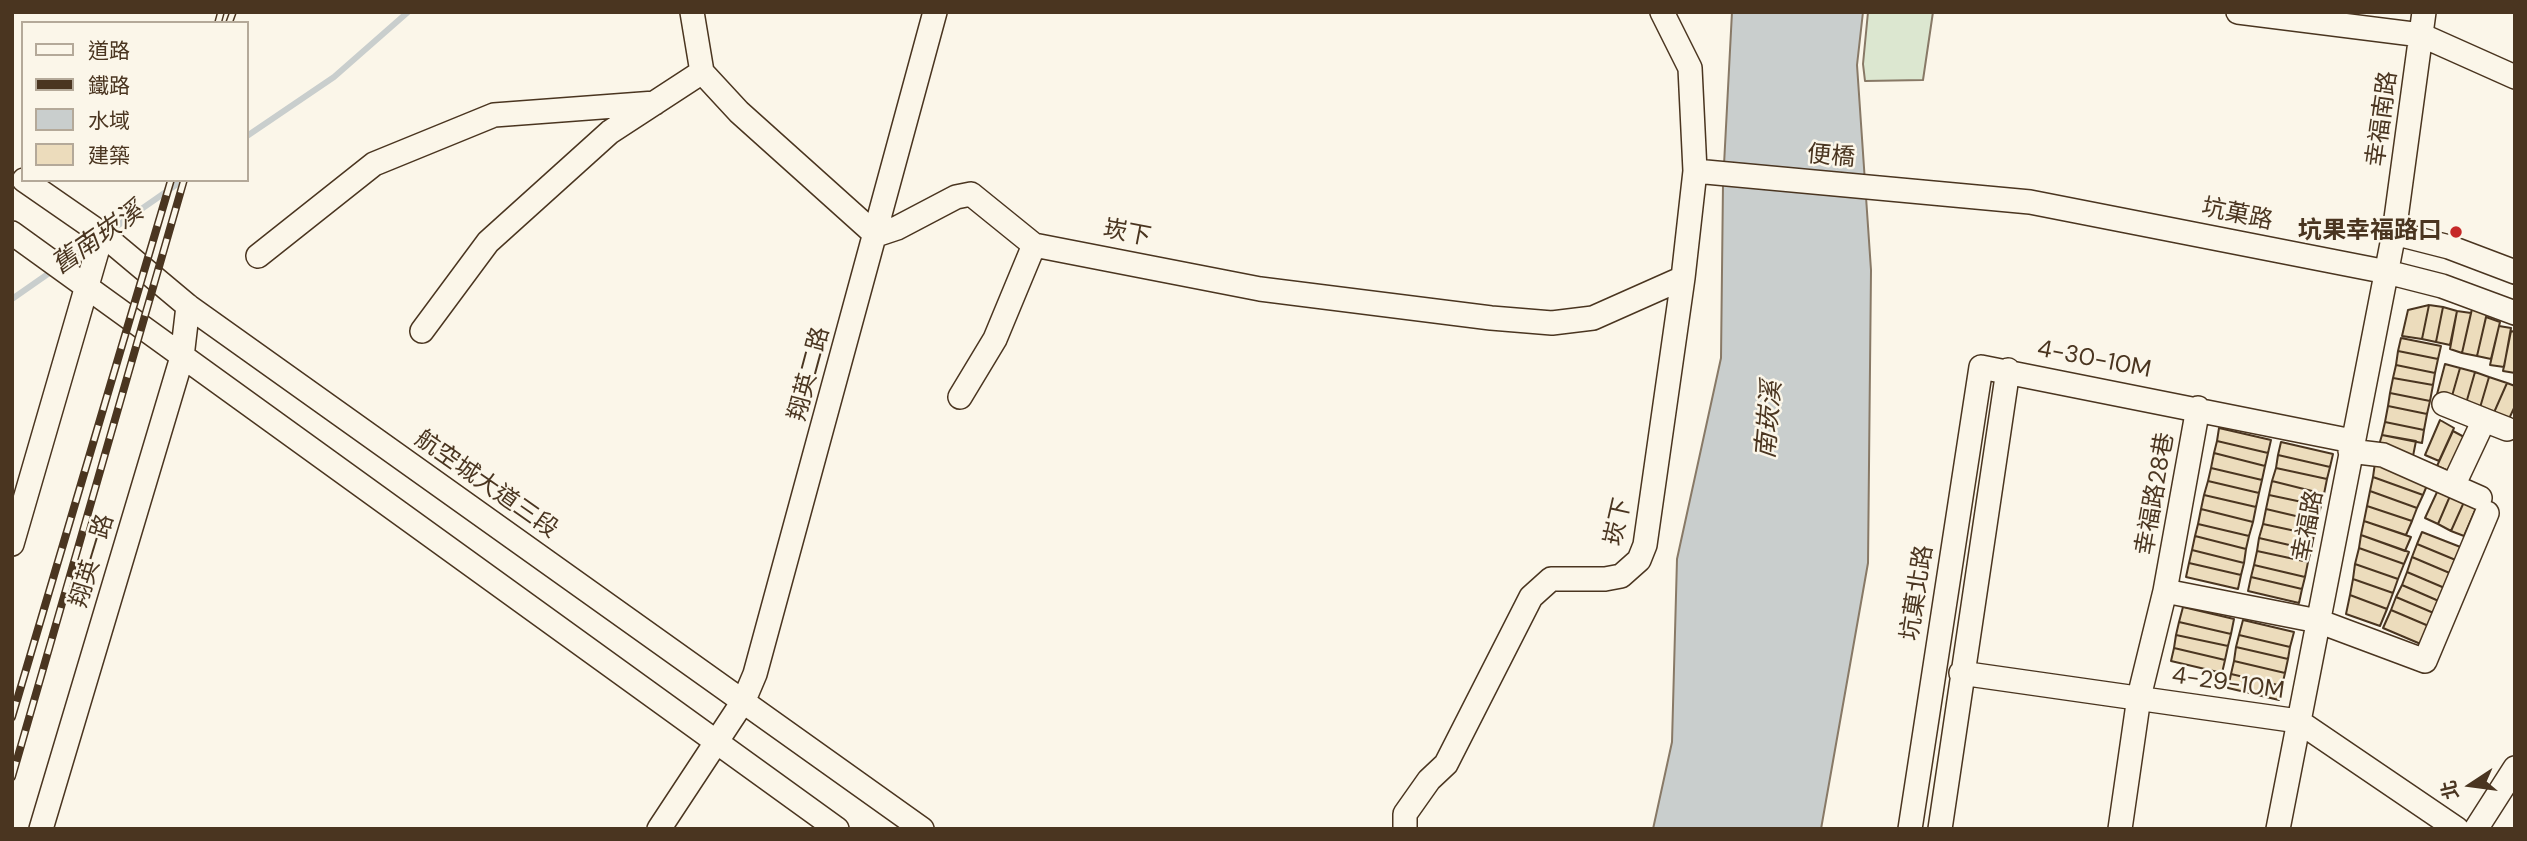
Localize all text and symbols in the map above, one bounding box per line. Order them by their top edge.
legend [21,21,248,182]
text: 道路 [88,37,130,65]
street label: 幸福南路 [2362,69,2404,169]
text: 鐵路 [88,72,130,100]
text: 水域 [88,107,130,135]
street label: 便橋 [1806,141,1856,173]
text: 建築 [88,142,130,170]
street label: 坑菓路 [2199,193,2275,237]
water label: 舊南崁溪 [46,196,150,282]
street label: 崁下 [1101,215,1153,253]
place label: 坑果幸福路口 [2298,218,2442,246]
marker: 坑果幸福路口 [2448,224,2464,240]
street label: 翔英二路 [784,324,836,424]
street label: 4-30-10M [2035,335,2153,385]
water label: 南崁溪 [1751,380,1789,460]
street label: 航空城大道三段 [409,425,563,545]
street label: 幸福路28巷 [2131,430,2181,558]
street label: 幸福路 [2288,488,2330,564]
street label: 崁下 [1600,495,1638,549]
street label: 翔英一路 [65,511,121,611]
street label: 坑菓北路 [1896,543,1940,643]
street label: 4-29-10M [2170,662,2286,706]
north arrow [2436,750,2506,820]
text: 北 [2436,778,2464,802]

